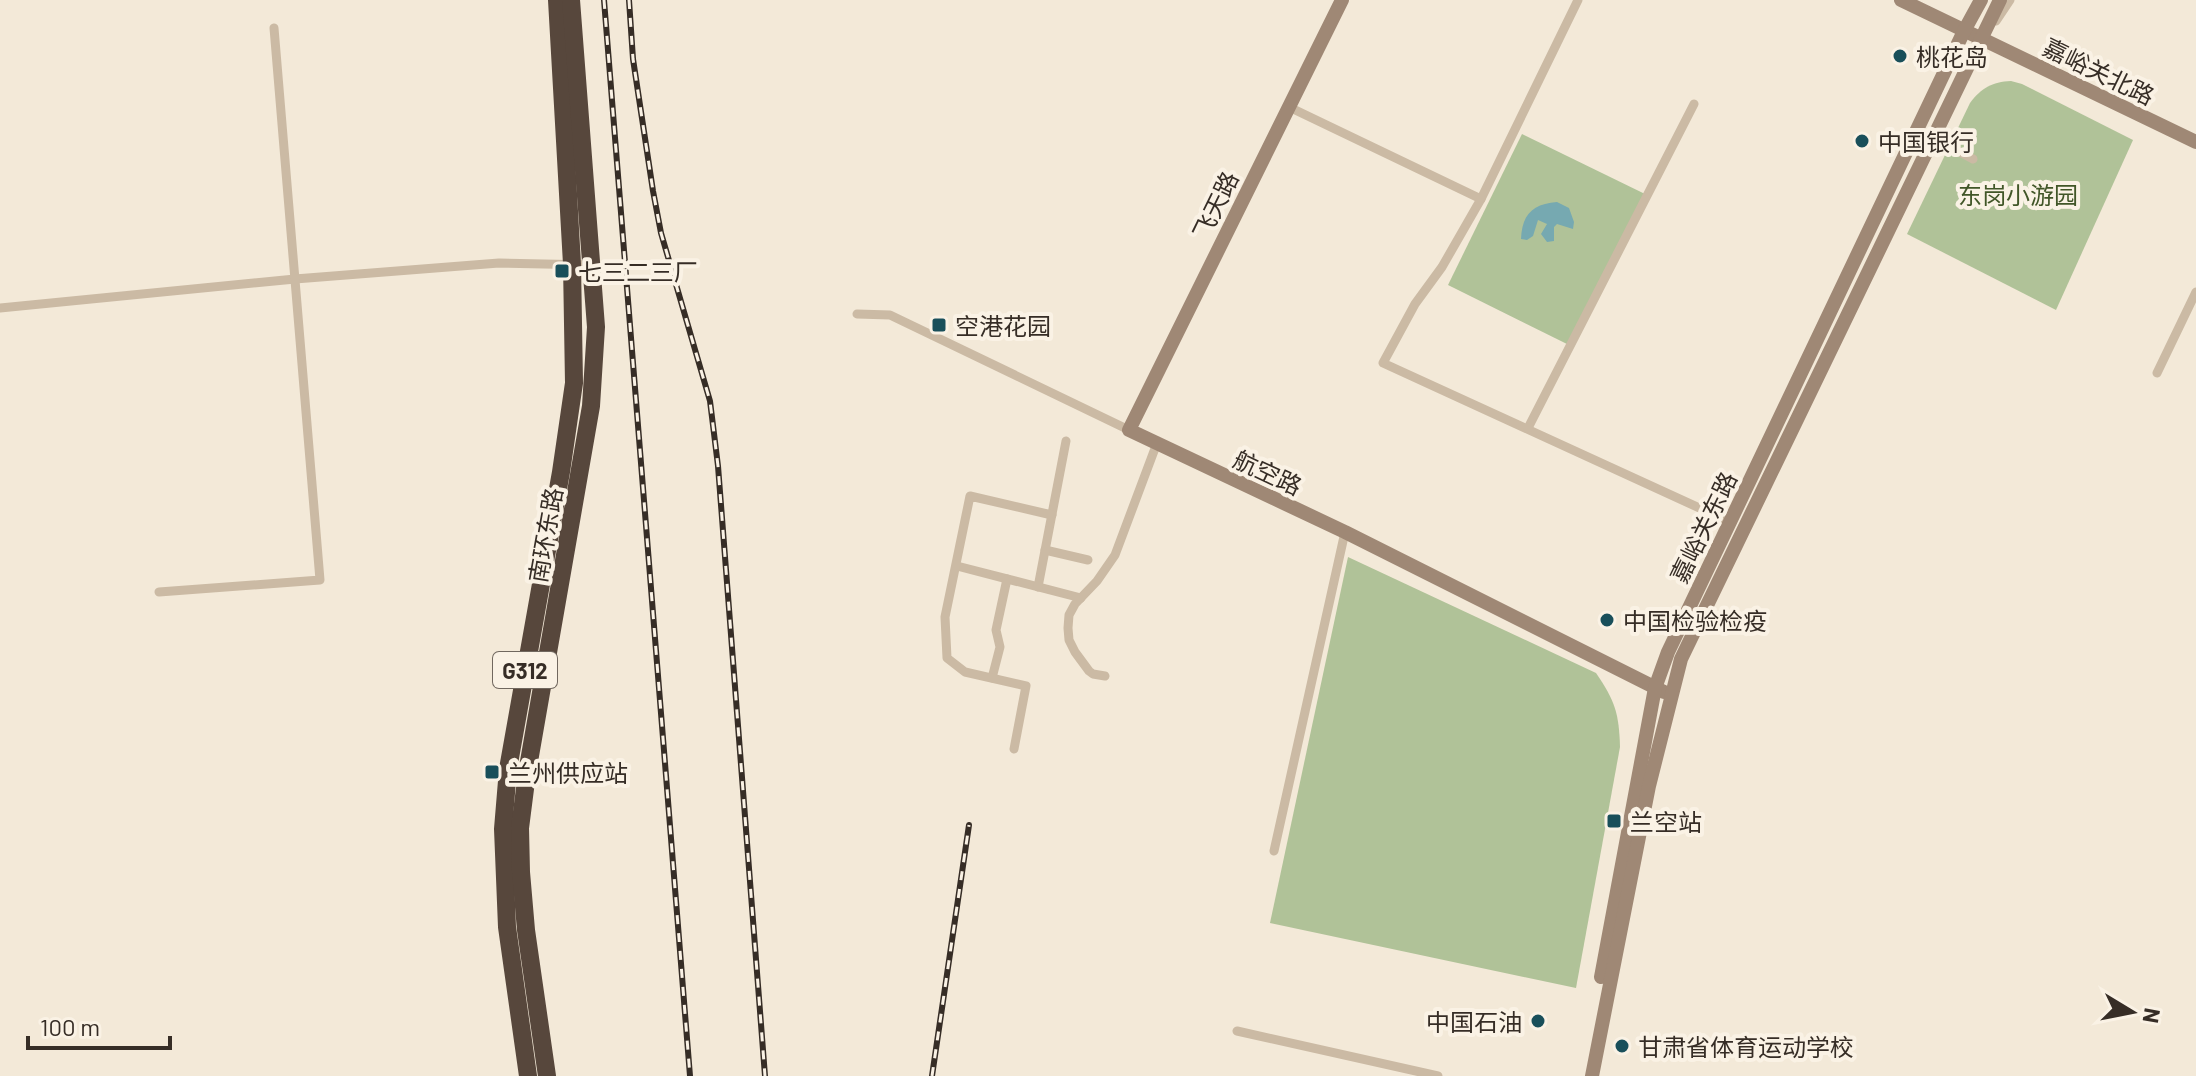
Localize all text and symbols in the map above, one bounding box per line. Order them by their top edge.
street label: 嘉峪关北路 [2039,32,2159,110]
place label: 桃花岛 [1916,42,1988,71]
marker: 桃花岛 [1891,47,1909,65]
place label: 中国银行 [1878,127,1974,156]
marker: 中国银行 [1853,132,1871,150]
street label: 飞天路 [1186,166,1244,244]
park label: 东岗小游园 [1958,180,2078,209]
place label: 七三二三厂 [578,257,698,286]
marker: 七三二三厂 [553,262,571,280]
place label: 空港花园 [955,311,1051,340]
marker: 空港花园 [930,316,948,334]
street label: 航空路 [1229,444,1307,500]
street label: 嘉峪关东路 [1664,467,1742,587]
street label: 南环东路 [522,485,568,585]
place label: 中国检验检疫 [1623,606,1767,635]
marker: 中国检验检疫 [1598,611,1616,629]
road number: G312 [493,652,557,688]
place label: 兰州供应站 [508,758,628,787]
marker: 兰州供应站 [483,763,501,781]
place label: 兰空站 [1630,807,1702,836]
marker: 兰空站 [1605,812,1623,830]
north arrow [2092,972,2172,1052]
scale bar [28,1000,170,1050]
text: N [2139,1006,2167,1025]
place label: 中国石油 [1426,1007,1522,1036]
text: 100 m [40,1012,100,1041]
marker: 中国石油 [1529,1012,1547,1030]
place label: 甘肃省体育运动学校 [1638,1032,1854,1061]
marker: 甘肃省体育运动学校 [1613,1037,1631,1055]

